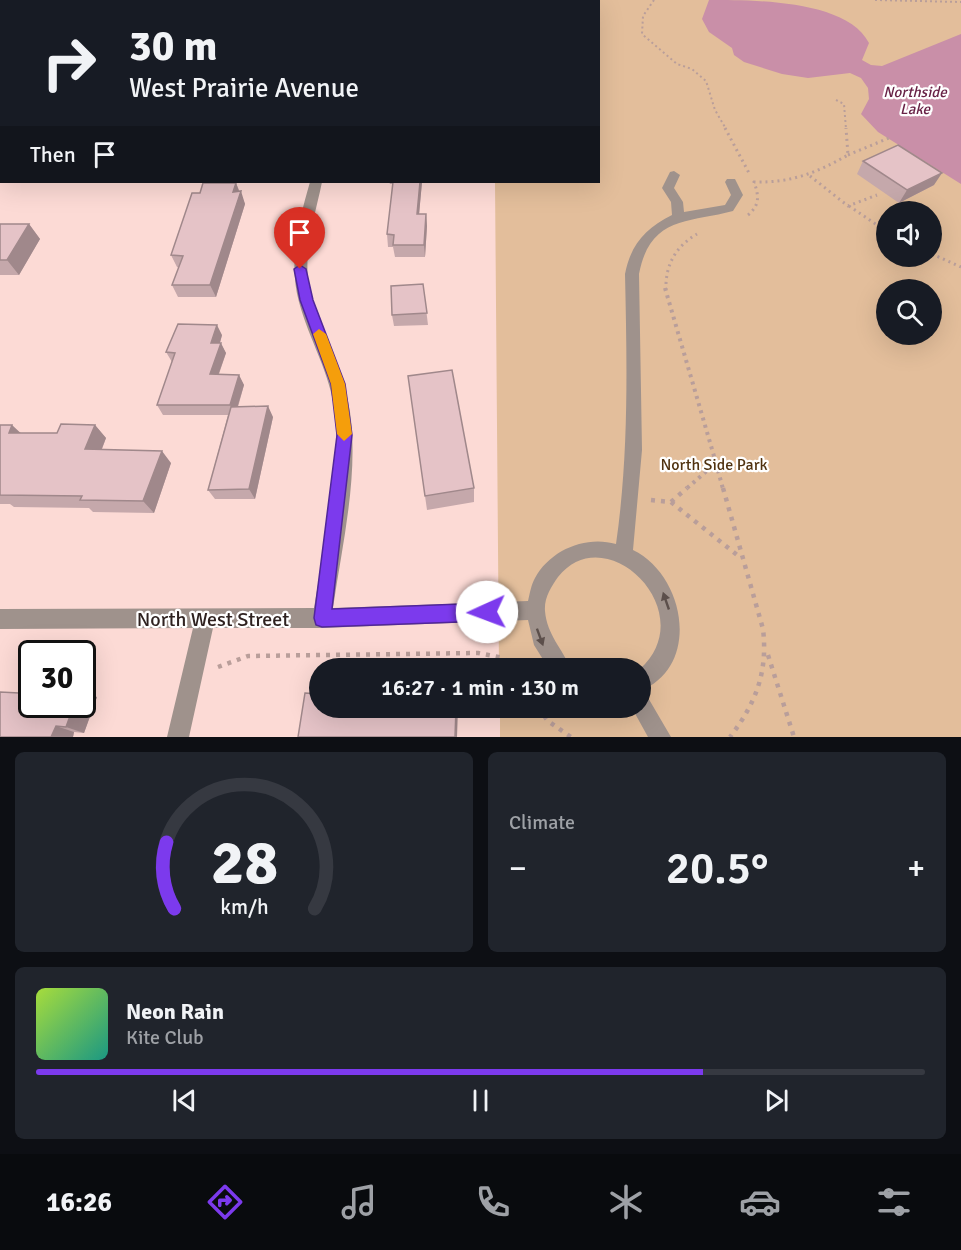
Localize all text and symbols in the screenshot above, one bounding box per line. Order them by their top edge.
text: 30 m [129,21,218,72]
icon: right [30,24,108,102]
text: West Prairie Avenue [129,72,359,105]
water label: Northside Lake [883,83,948,118]
icon: arrive [88,138,121,171]
text: Then [30,141,76,168]
map controls [876,201,942,345]
button: sound [876,201,942,267]
pin [274,207,325,269]
icon: arrive [283,216,316,249]
button: search [876,279,942,345]
park label: North Side Park [660,455,768,475]
position arrow [455,580,519,644]
one-way arrow [661,592,671,610]
street label: North West Street [137,607,289,632]
one-way arrow [536,628,546,646]
speed limit sign: 30 [18,640,96,718]
text: 16:27 · 1 min · 130 m [381,674,579,701]
text: Climate [509,810,575,835]
text: 28 [210,824,278,901]
text: 20.5° [666,841,768,896]
text: − [509,848,527,889]
text: + [907,848,925,889]
text: km/h [220,894,268,920]
text: Neon Rain [126,998,224,1025]
text: Kite Club [126,1025,204,1050]
icon: previous [168,1084,201,1117]
icon: pause [464,1084,497,1117]
icon: next [760,1084,793,1117]
icon: directions [204,1181,246,1223]
icon: music [338,1181,380,1223]
icon: phone [472,1181,514,1223]
icon: climate [605,1181,647,1223]
icon: car [739,1181,781,1223]
icon: filters [873,1181,915,1223]
text: 16:26 [46,1186,112,1219]

